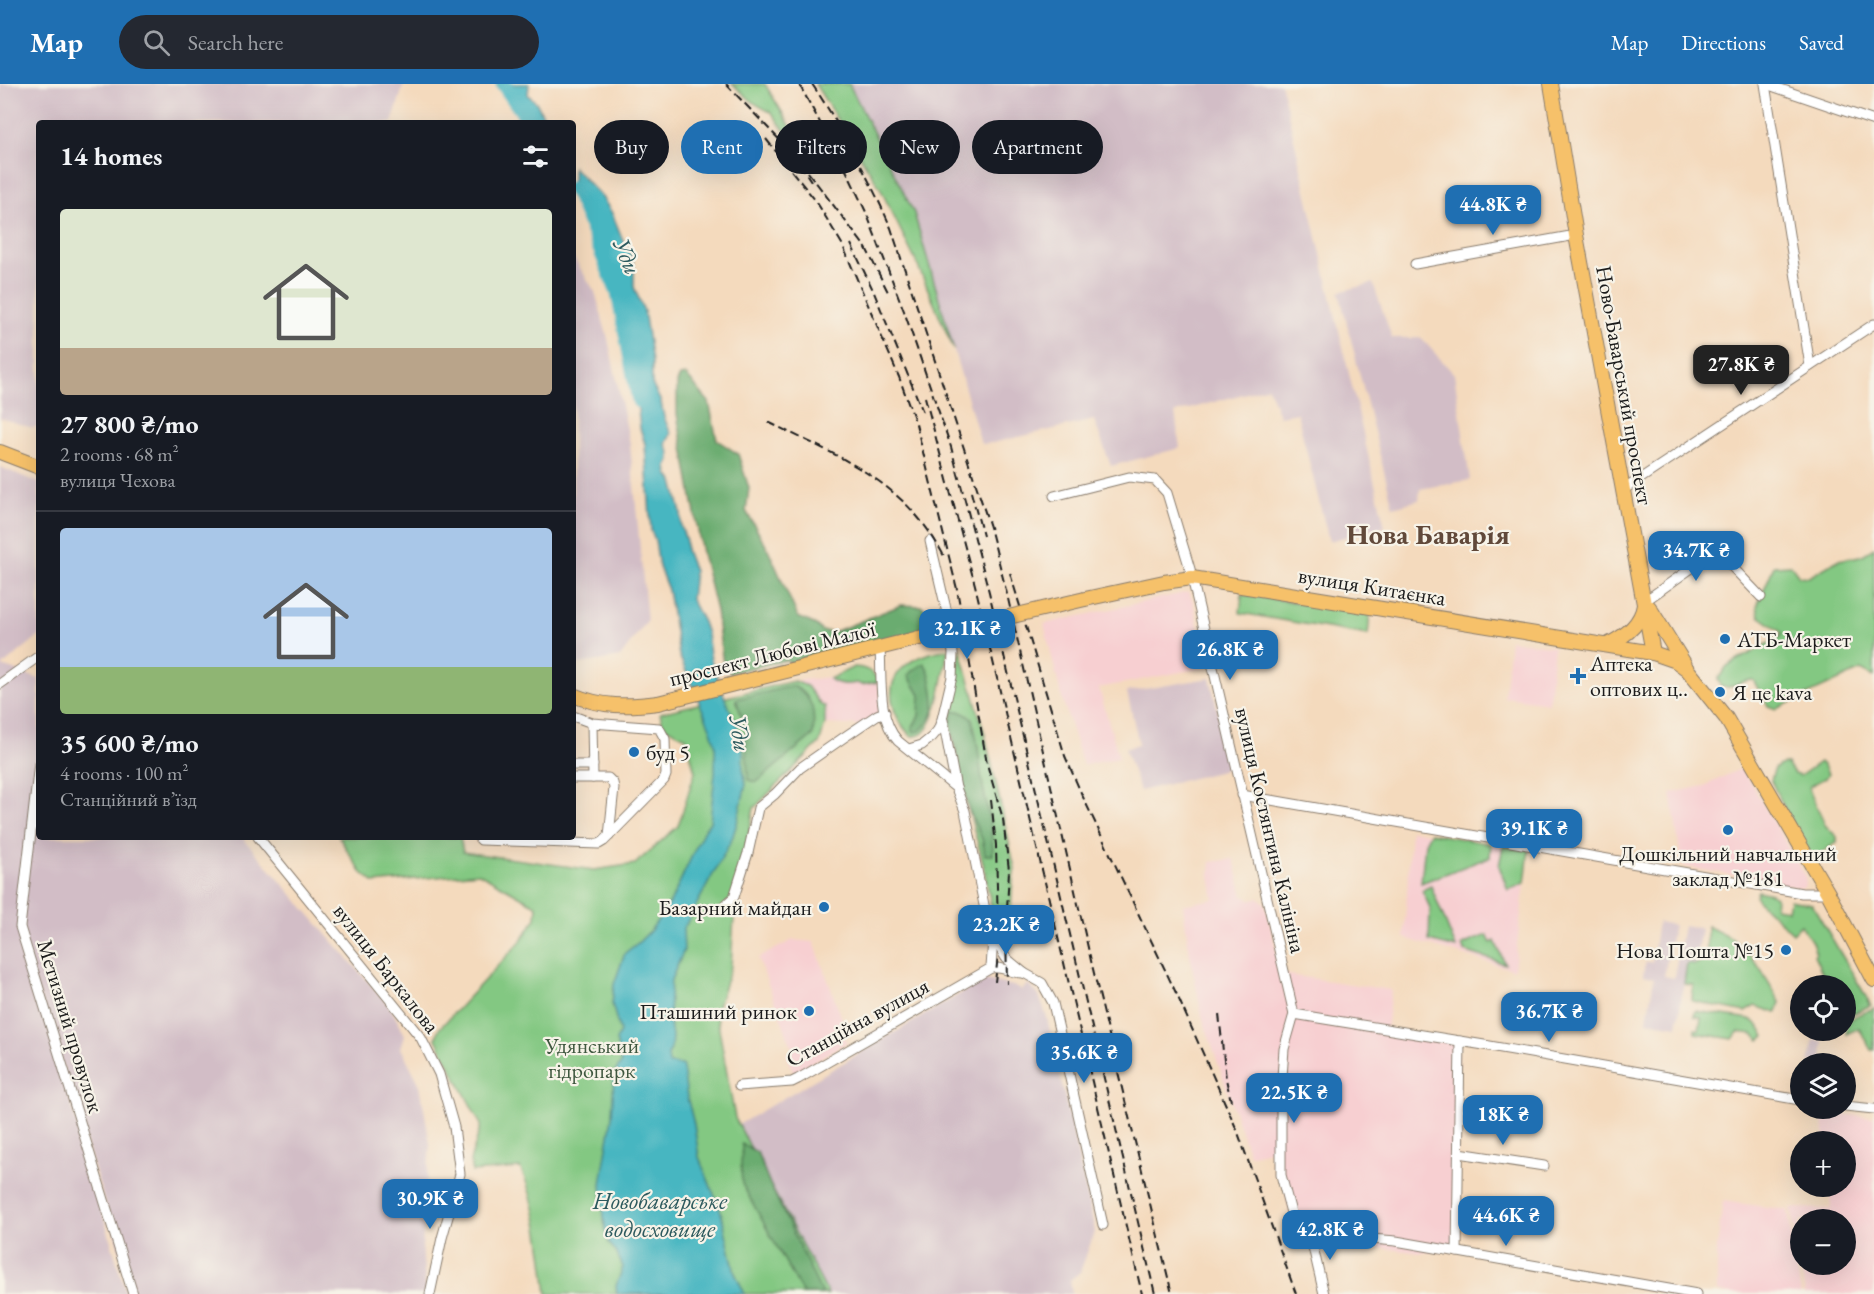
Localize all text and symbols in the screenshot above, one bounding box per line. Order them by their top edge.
search box [119,15,539,69]
text: Map [30,24,83,60]
icon: search [140,26,173,59]
text: Search here [188,28,283,57]
text: Map [1611,29,1648,56]
text: Directions [1681,29,1766,56]
text: Saved [1799,29,1844,56]
chip: Buy [594,120,669,174]
chip: Rent [681,120,763,174]
chip: Filters [775,120,867,174]
chip: New [879,120,960,174]
chip: Apartment [972,120,1103,174]
text: 14 homes [60,139,162,173]
icon: filters [519,140,552,173]
pin: 44.8K ₴ [1438,185,1548,236]
text: 44.8K ₴ [1459,191,1527,217]
water label: Уди [606,233,649,279]
icon: home [252,248,360,356]
street label: Ново-Баварський проспект [1589,263,1660,507]
pin: 27.8K ₴ [1686,345,1796,396]
text: 27.8K ₴ [1707,351,1775,377]
text: 27 800 ₴/mo [60,407,198,441]
text: 2 rooms · 68 m² [60,441,179,467]
text: вулиця Чехова [60,467,175,493]
district label: Нова Баварія [1346,516,1510,552]
pin: 34.7K ₴ [1641,531,1751,582]
text: 34.7K ₴ [1662,537,1730,563]
street label: вулиця Китаєнка [1296,561,1448,612]
icon: home [252,567,360,675]
pin: 32.1K ₴ [912,609,1022,660]
street label: проспект Любові Малої [666,614,879,693]
text: 32.1K ₴ [933,615,1001,641]
place label: АТБ-Маркет [1736,625,1851,654]
pin: 26.8K ₴ [1175,630,1285,681]
marker: АТБ-Маркет [1718,632,1732,646]
text: 26.8K ₴ [1196,636,1264,662]
place label: Аптека оптових ц‥ [1589,649,1688,703]
marker: Аптека оптових ц‥ [1571,669,1585,683]
place label: Я це kava [1731,678,1812,707]
marker: Я це kava [1713,685,1727,699]
street label: вулиця Костянтина Калініна [1228,704,1313,956]
water label: Уди [723,712,758,753]
text: 35 600 ₴/mo [60,726,198,760]
place label: буд 5 [646,738,690,767]
marker: буд 5 [627,745,641,759]
text: 4 rooms · 100 m² [60,760,188,786]
text: Станційний в’їзд [60,786,197,812]
pin: 39.1K ₴ [1479,809,1589,860]
text: 39.1K ₴ [1500,815,1568,841]
marker: Дошкільний навчальний заклад №181 [1721,823,1735,837]
place label: Дошкільний навчальний заклад №181 [1619,839,1837,893]
place label: Базарний майдан [658,893,812,922]
street label: вулиця Баркалова [327,897,447,1039]
marker: Базарний майдан [817,900,831,914]
pin: 23.2K ₴ [951,905,1061,956]
text: 23.2K ₴ [972,911,1040,937]
street label: Метизний провулок [30,936,111,1117]
place label: Нова Пошта №15 [1616,936,1774,965]
marker: Нова Пошта №15 [1779,943,1793,957]
street label: Станційна вулиця [781,971,934,1074]
map controls [1790,975,1856,1275]
button: locate [1790,975,1856,1041]
pin: 36.7K ₴ [1494,992,1604,1043]
place label: Пташиний ринок [639,997,797,1026]
text: 36.7K ₴ [1515,998,1583,1024]
marker: Пташиний ринок [802,1004,816,1018]
park label: Удянський гідропарк [544,1031,639,1085]
pin: 35.6K ₴ [1029,1033,1139,1084]
text: 35.6K ₴ [1050,1039,1118,1065]
button: layers [1790,1053,1856,1119]
pin: 22.5K ₴ [1239,1073,1349,1124]
text: 22.5K ₴ [1260,1079,1328,1105]
pin: 18K ₴ [1461,1095,1545,1146]
text: 18K ₴ [1477,1101,1529,1127]
button: + [1790,1131,1856,1197]
pin: 30.9K ₴ [375,1179,485,1230]
text: 30.9K ₴ [396,1185,464,1211]
water label: Новобаварське водосховище [592,1185,728,1244]
pin: 44.6K ₴ [1451,1196,1561,1247]
text: 44.6K ₴ [1472,1202,1540,1228]
button: − [1790,1209,1856,1275]
pin: 42.8K ₴ [1275,1210,1385,1261]
text: 42.8K ₴ [1296,1216,1364,1242]

